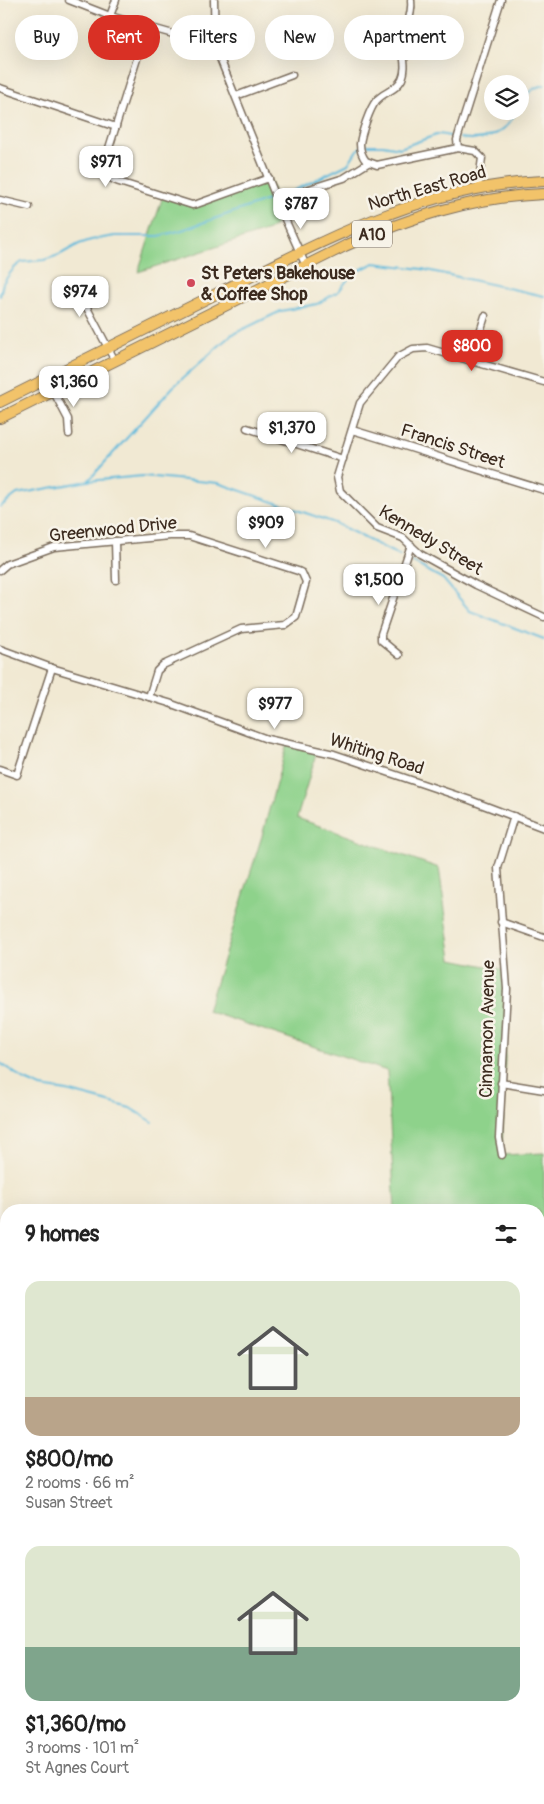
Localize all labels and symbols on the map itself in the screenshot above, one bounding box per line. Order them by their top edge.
pin: $971 [76,146,136,188]
street label: North East Road [365,161,489,216]
pin: $787 [271,188,331,230]
road number: A10 [352,220,392,248]
place label: St Peters Bakehouse & Coffee Shop [201,262,356,306]
pin: $974 [50,276,110,318]
marker: St Peters Bakehouse & Coffee Shop [185,277,197,289]
pin: $800 [442,330,502,372]
pin: $1,360 [33,366,115,408]
pin: $1,370 [251,412,333,454]
street label: Francis Street [398,419,509,474]
street label: Kennedy Street [374,500,488,581]
pin: $909 [236,506,296,549]
street label: Greenwood Drive [48,511,178,548]
pin: $1,500 [338,564,420,606]
pin: $977 [245,688,305,730]
street label: Whiting Road [327,728,427,781]
street label: Cinnamon Avenue [475,960,500,1098]

